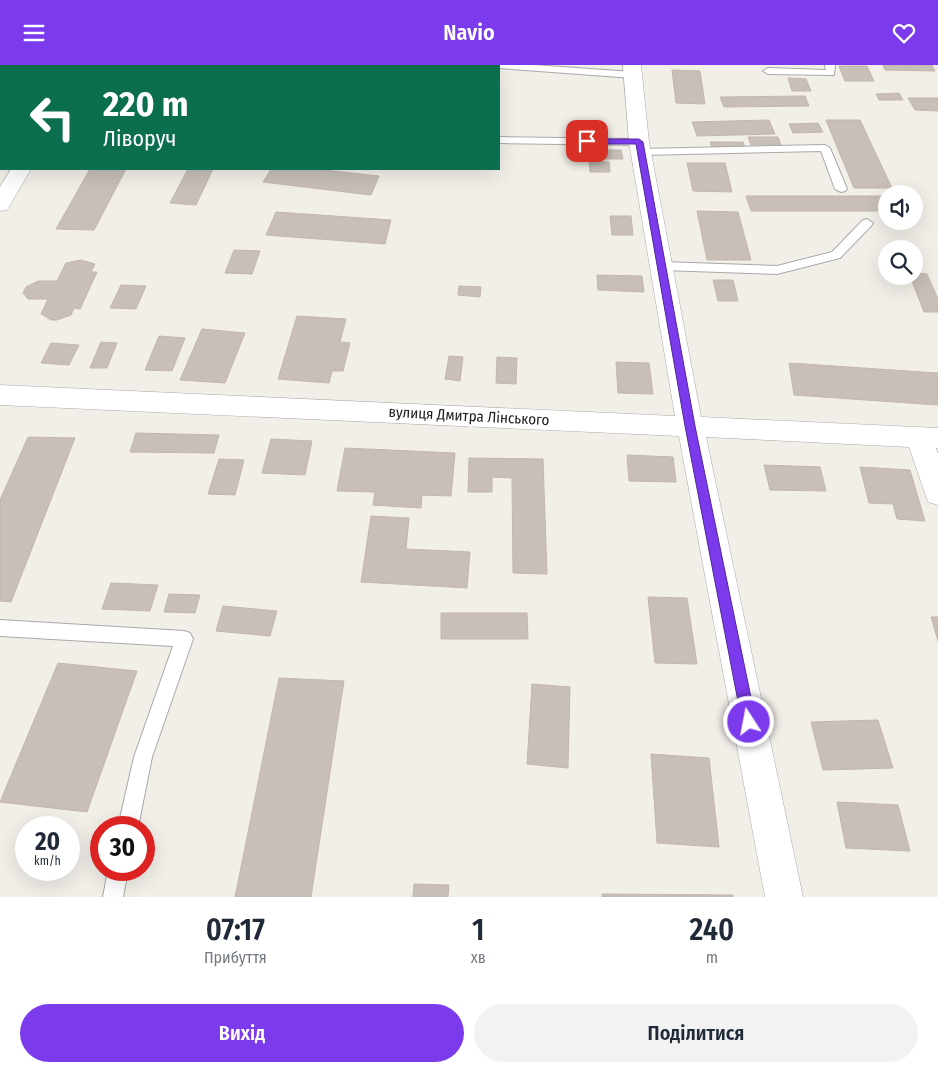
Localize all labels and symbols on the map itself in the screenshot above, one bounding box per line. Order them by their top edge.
pin [566,120,608,162]
street label: вулиця Дмитра Лінського [388,403,550,429]
position arrow [722,695,774,747]
speed limit sign: 30 [90,816,155,881]

